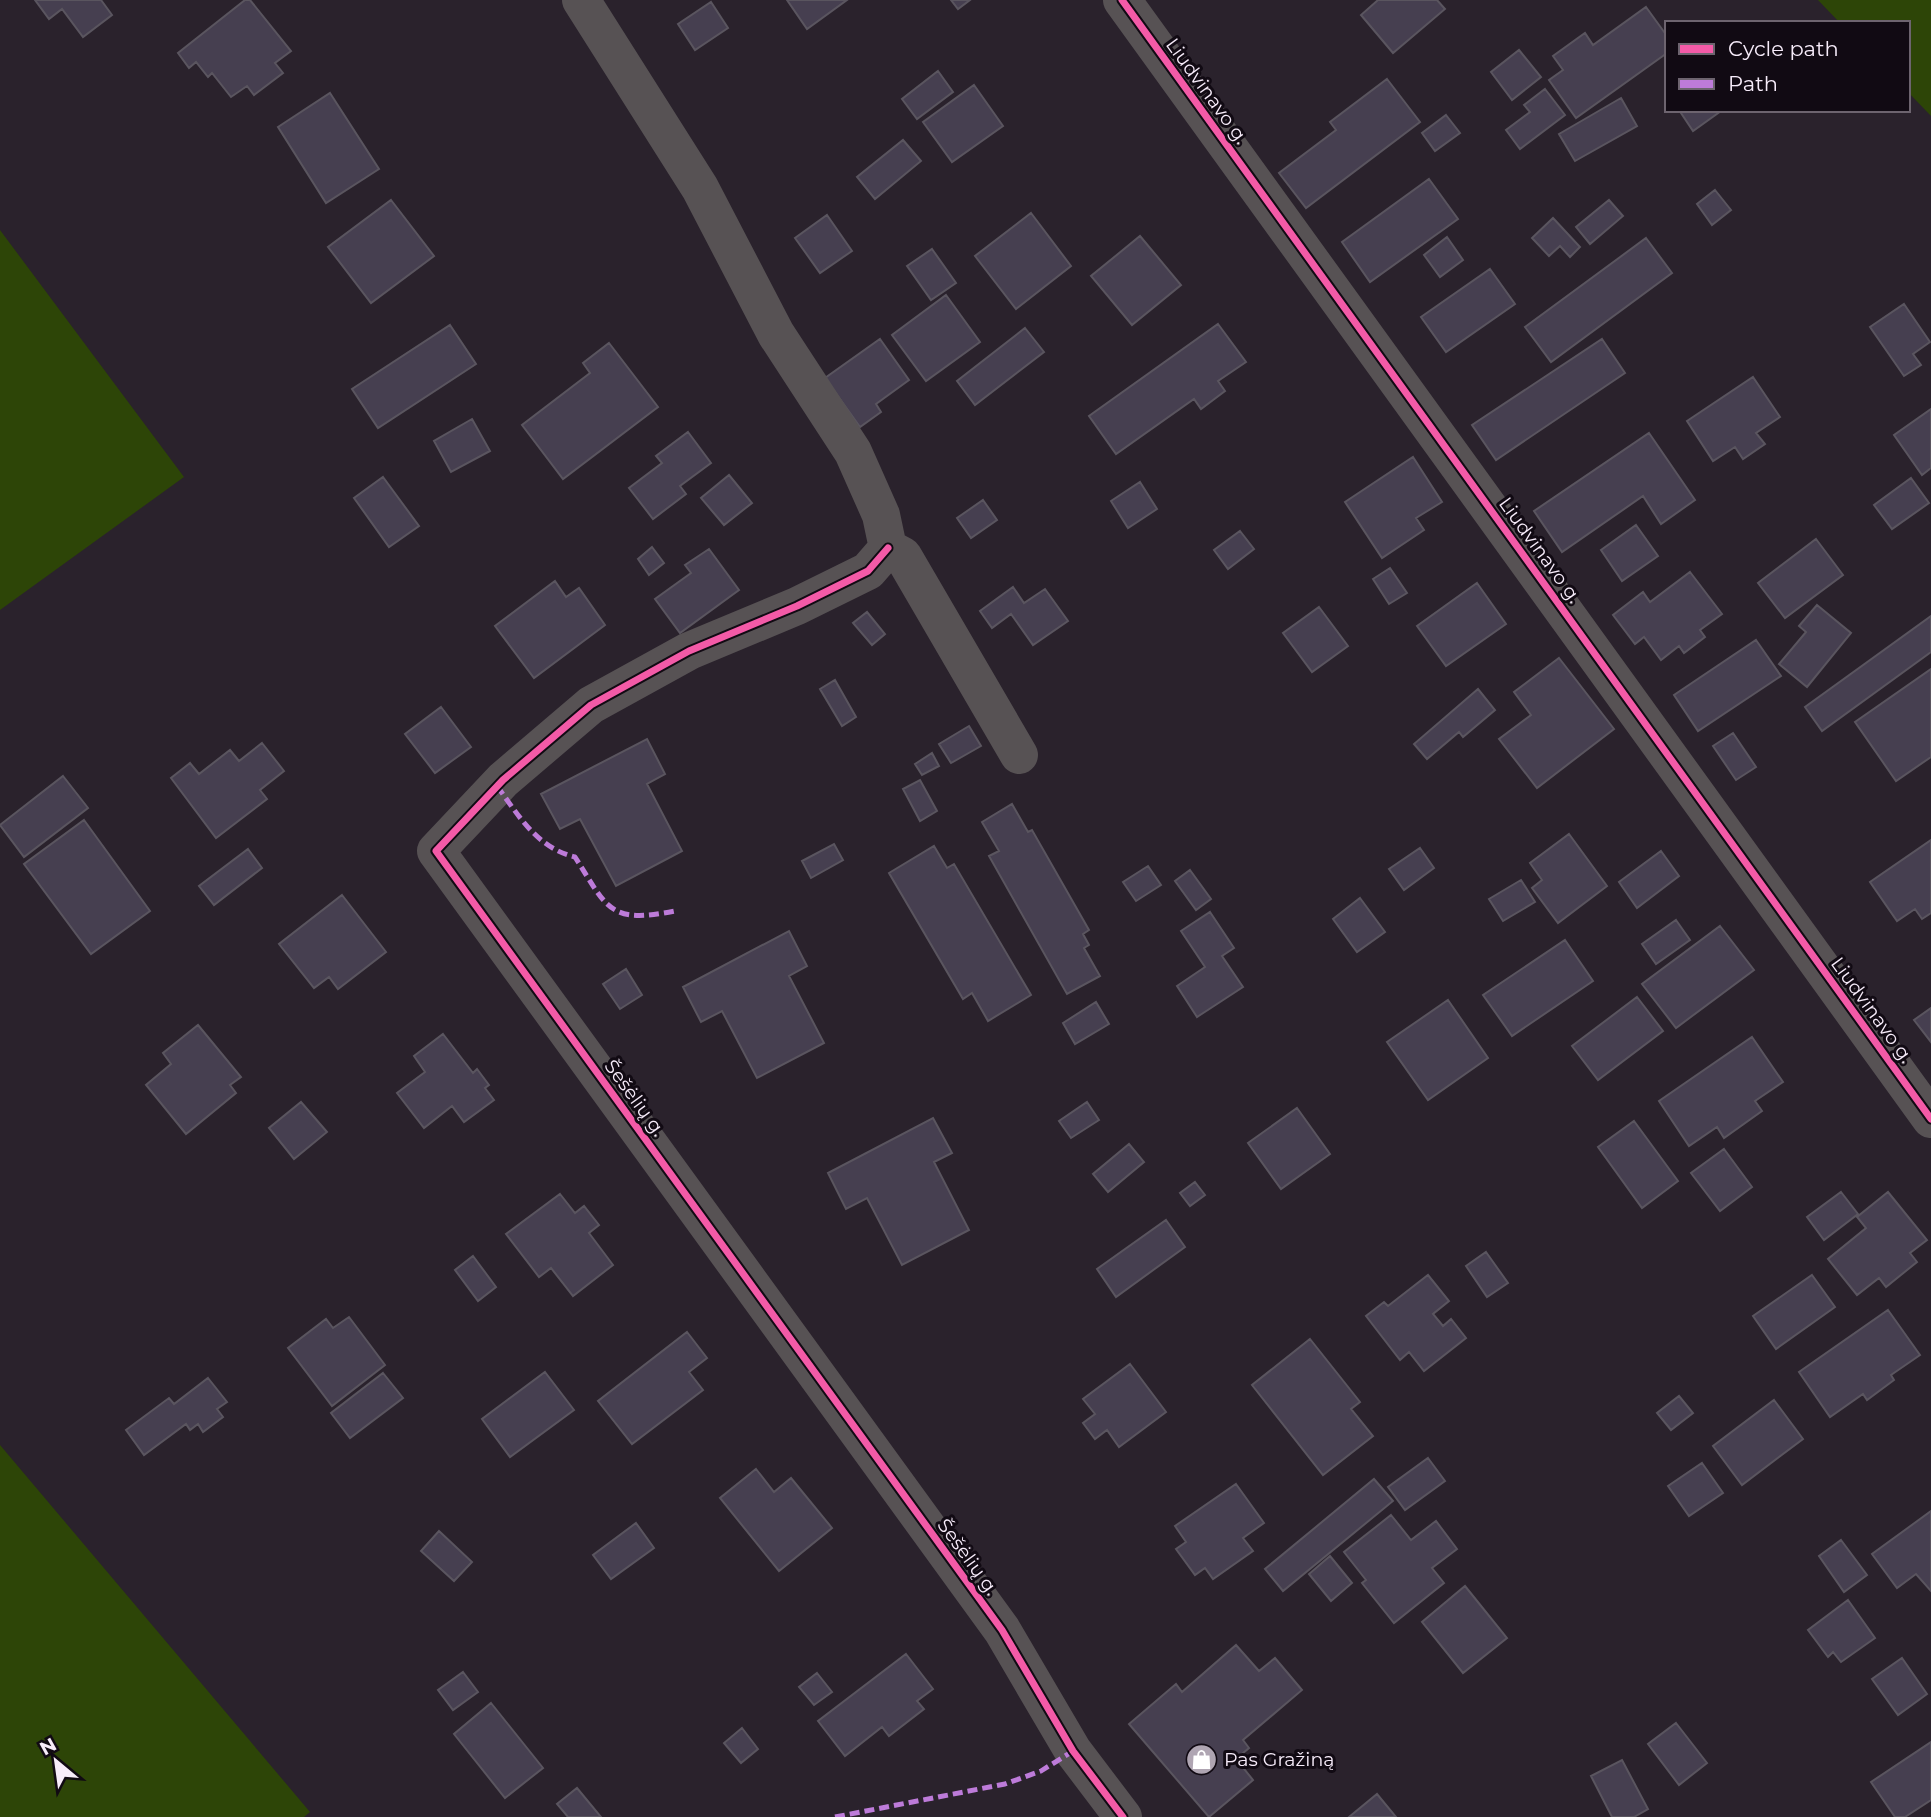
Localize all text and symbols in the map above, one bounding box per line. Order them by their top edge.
legend [1665,21,1910,112]
street label: Liudvinavo g. [1161,34,1253,148]
text: Cycle path [1728,36,1839,61]
text: Path [1728,71,1778,96]
street label: Liudvinavo g. [1494,493,1586,607]
street label: Liudvinavo g. [1826,953,1918,1067]
street label: Šešėlių g. [600,1055,670,1141]
street label: Šešėlių g. [933,1514,1003,1600]
north arrow [21,1726,91,1796]
text: N [36,1733,60,1760]
shop icon: Pas Gražiną [1184,1742,1218,1776]
place label: Pas Gražiną [1224,1748,1334,1771]

